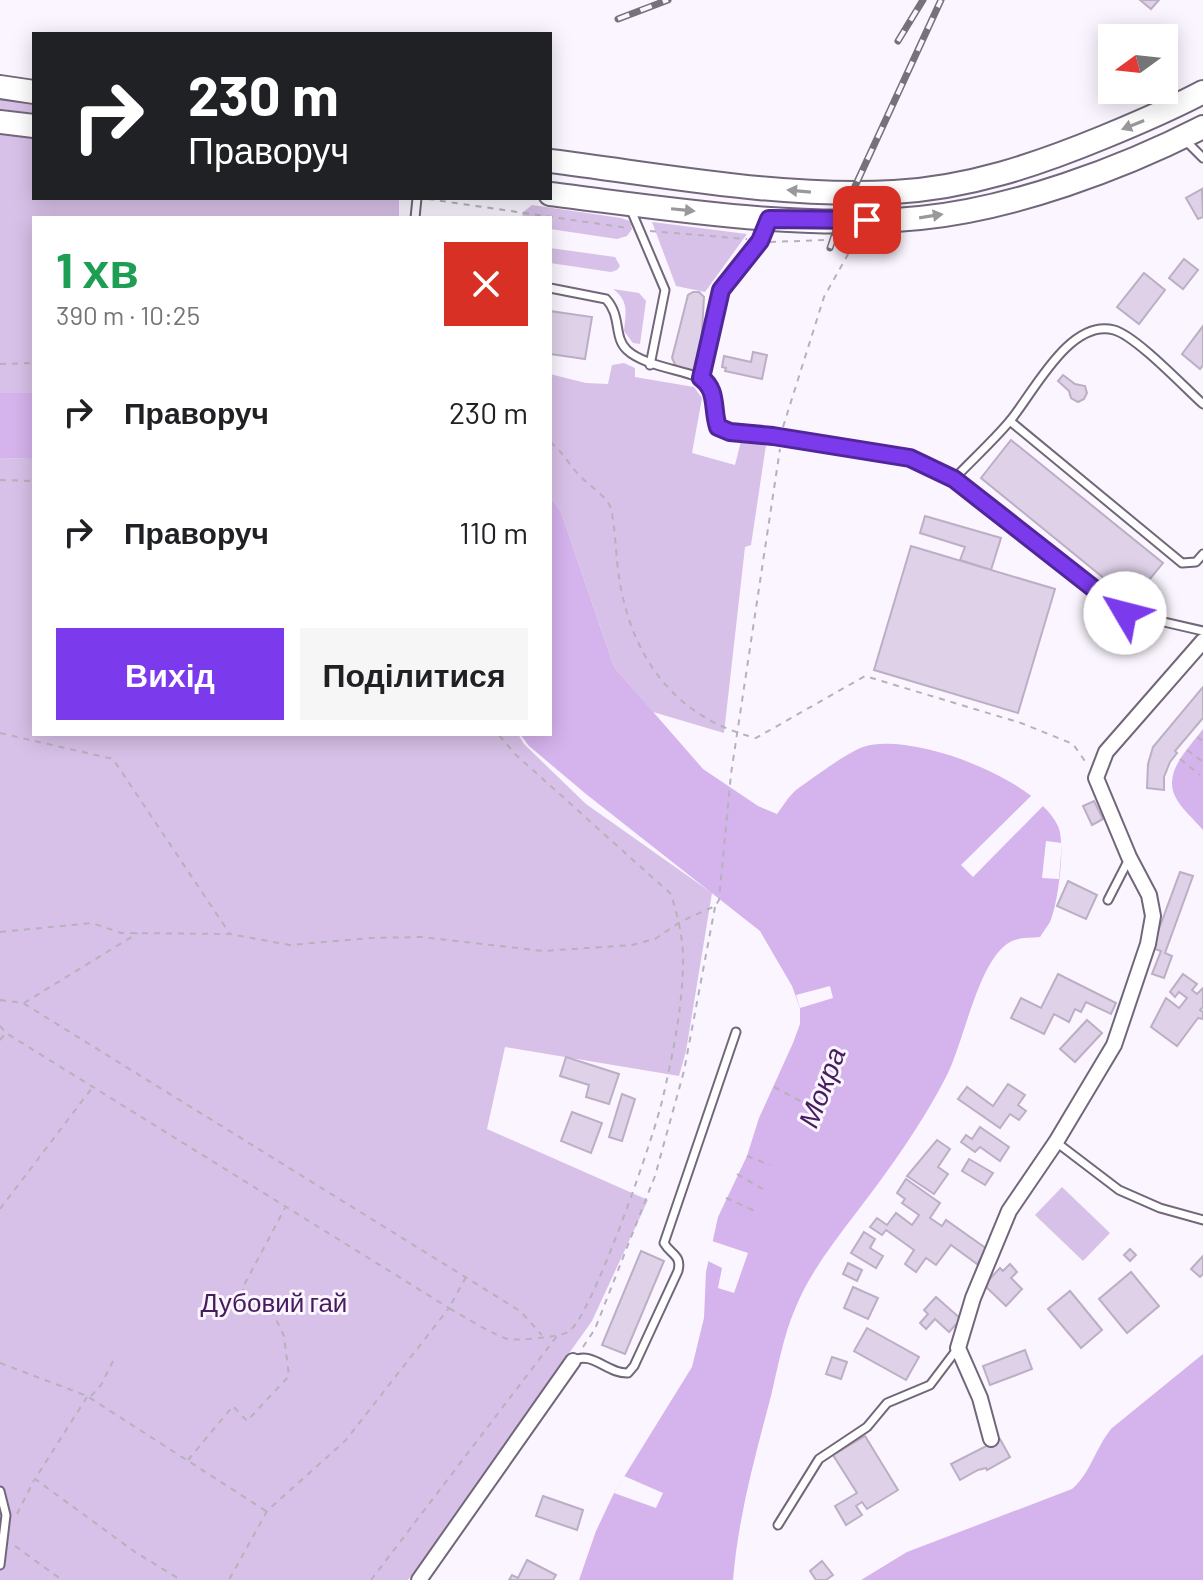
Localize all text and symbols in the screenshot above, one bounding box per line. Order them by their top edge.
north arrow [1098,24,1178,104]
map controls [1098,24,1178,104]
text: 230 m [188,60,339,127]
icon: right [56,64,160,168]
one-way arrow [1121,119,1145,132]
text: Праворуч [188,128,349,171]
one-way arrow [786,184,811,197]
pin [833,186,901,254]
icon: arrive [845,198,889,242]
one-way arrow [671,203,696,216]
one-way arrow [919,209,944,222]
text: 1 хв [56,240,139,298]
button: close [444,242,528,326]
text: 390 m · 10:25 [56,299,200,330]
icon: right [56,390,100,434]
text: Праворуч [124,394,269,430]
text: 230 m [449,394,528,430]
icon: right [56,510,100,554]
text: Праворуч [124,514,269,550]
text: 110 m [459,514,528,550]
position arrow [1083,571,1167,655]
button: Вихід [56,628,284,720]
button: Поділитися [300,628,528,720]
water label: Мокра [790,1042,852,1132]
park label: Дубовий гай [201,1286,347,1317]

